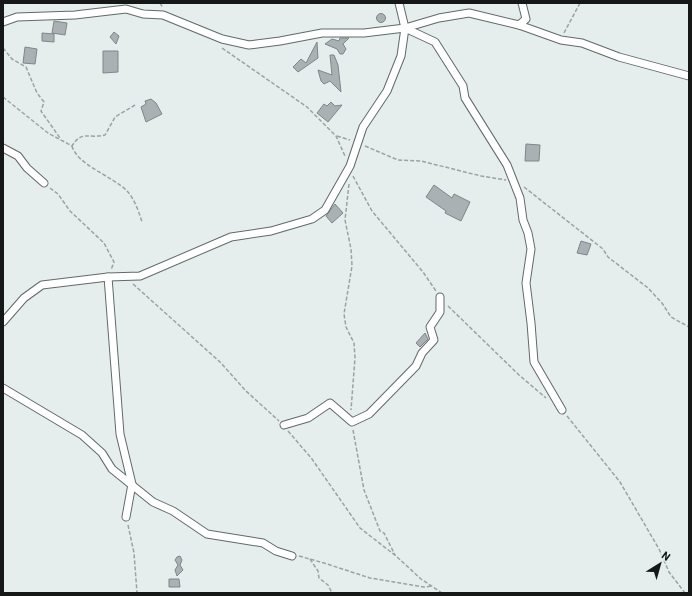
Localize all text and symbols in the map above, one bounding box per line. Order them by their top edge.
north arrow [640,544,680,584]
text: N [659,548,673,563]

